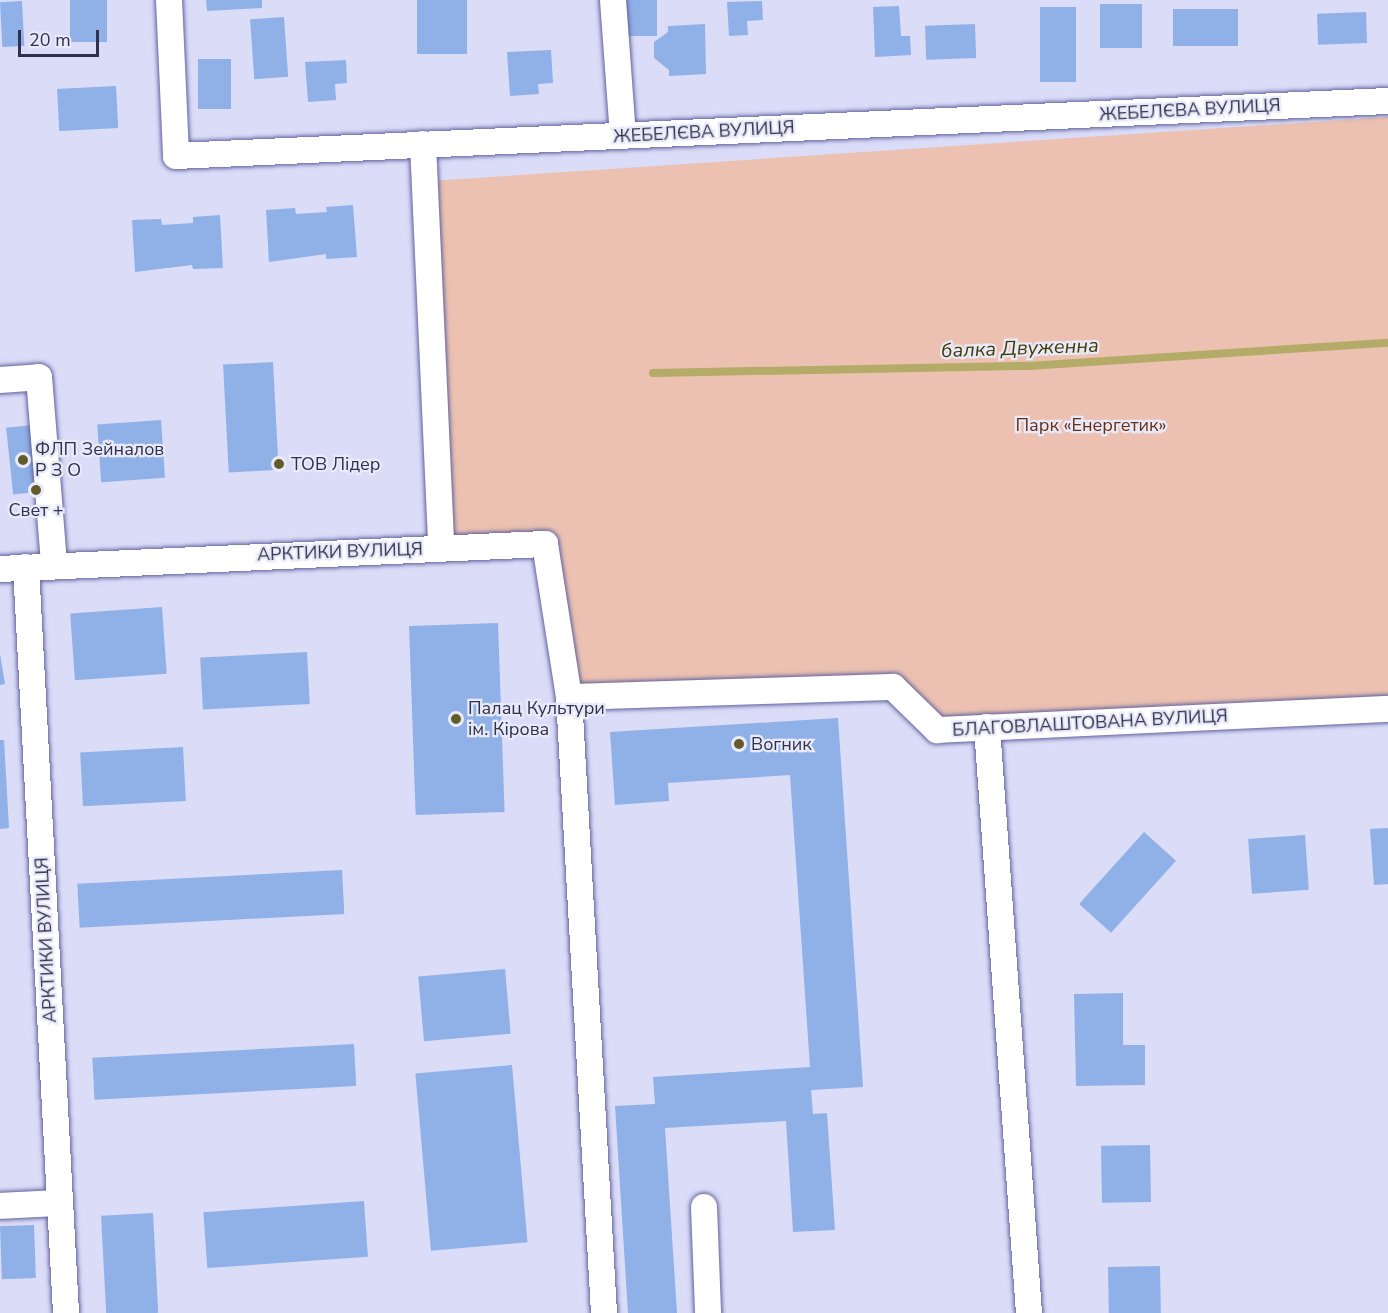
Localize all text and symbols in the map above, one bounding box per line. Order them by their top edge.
scale bar [21,18,102,56]
text: 20 m [29,28,71,52]
street label: ЖЕБЕЛЄВА ВУЛИЦЯ [1099,94,1281,126]
street label: ЖЕБЕЛЄВА ВУЛИЦЯ [613,116,795,148]
water label: балка Двуженна [941,333,1099,363]
park label: Парк «Енергетик» [1015,414,1167,436]
place label: ФЛП Зейналов Р З О [35,439,164,482]
marker: ФЛП Зейналов Р З О [16,453,30,467]
place label: ТОВ Лідер [291,453,380,475]
marker: ТОВ Лідер [272,457,286,471]
marker: Свет + [29,483,43,497]
place label: Свет + [8,499,64,521]
street label: АРКТИКИ ВУЛИЦЯ [257,538,423,566]
place label: Палац Культури ім. Кірова [468,698,605,740]
street label: БЛАГОВЛАШТОВАНА ВУЛИЦЯ [952,705,1228,741]
marker: Палац Культури ім. Кірова [449,712,463,726]
place label: Вогник [751,733,812,755]
marker: Вогник [732,737,746,751]
street label: АРКТИКИ ВУЛИЦЯ [31,857,61,1023]

